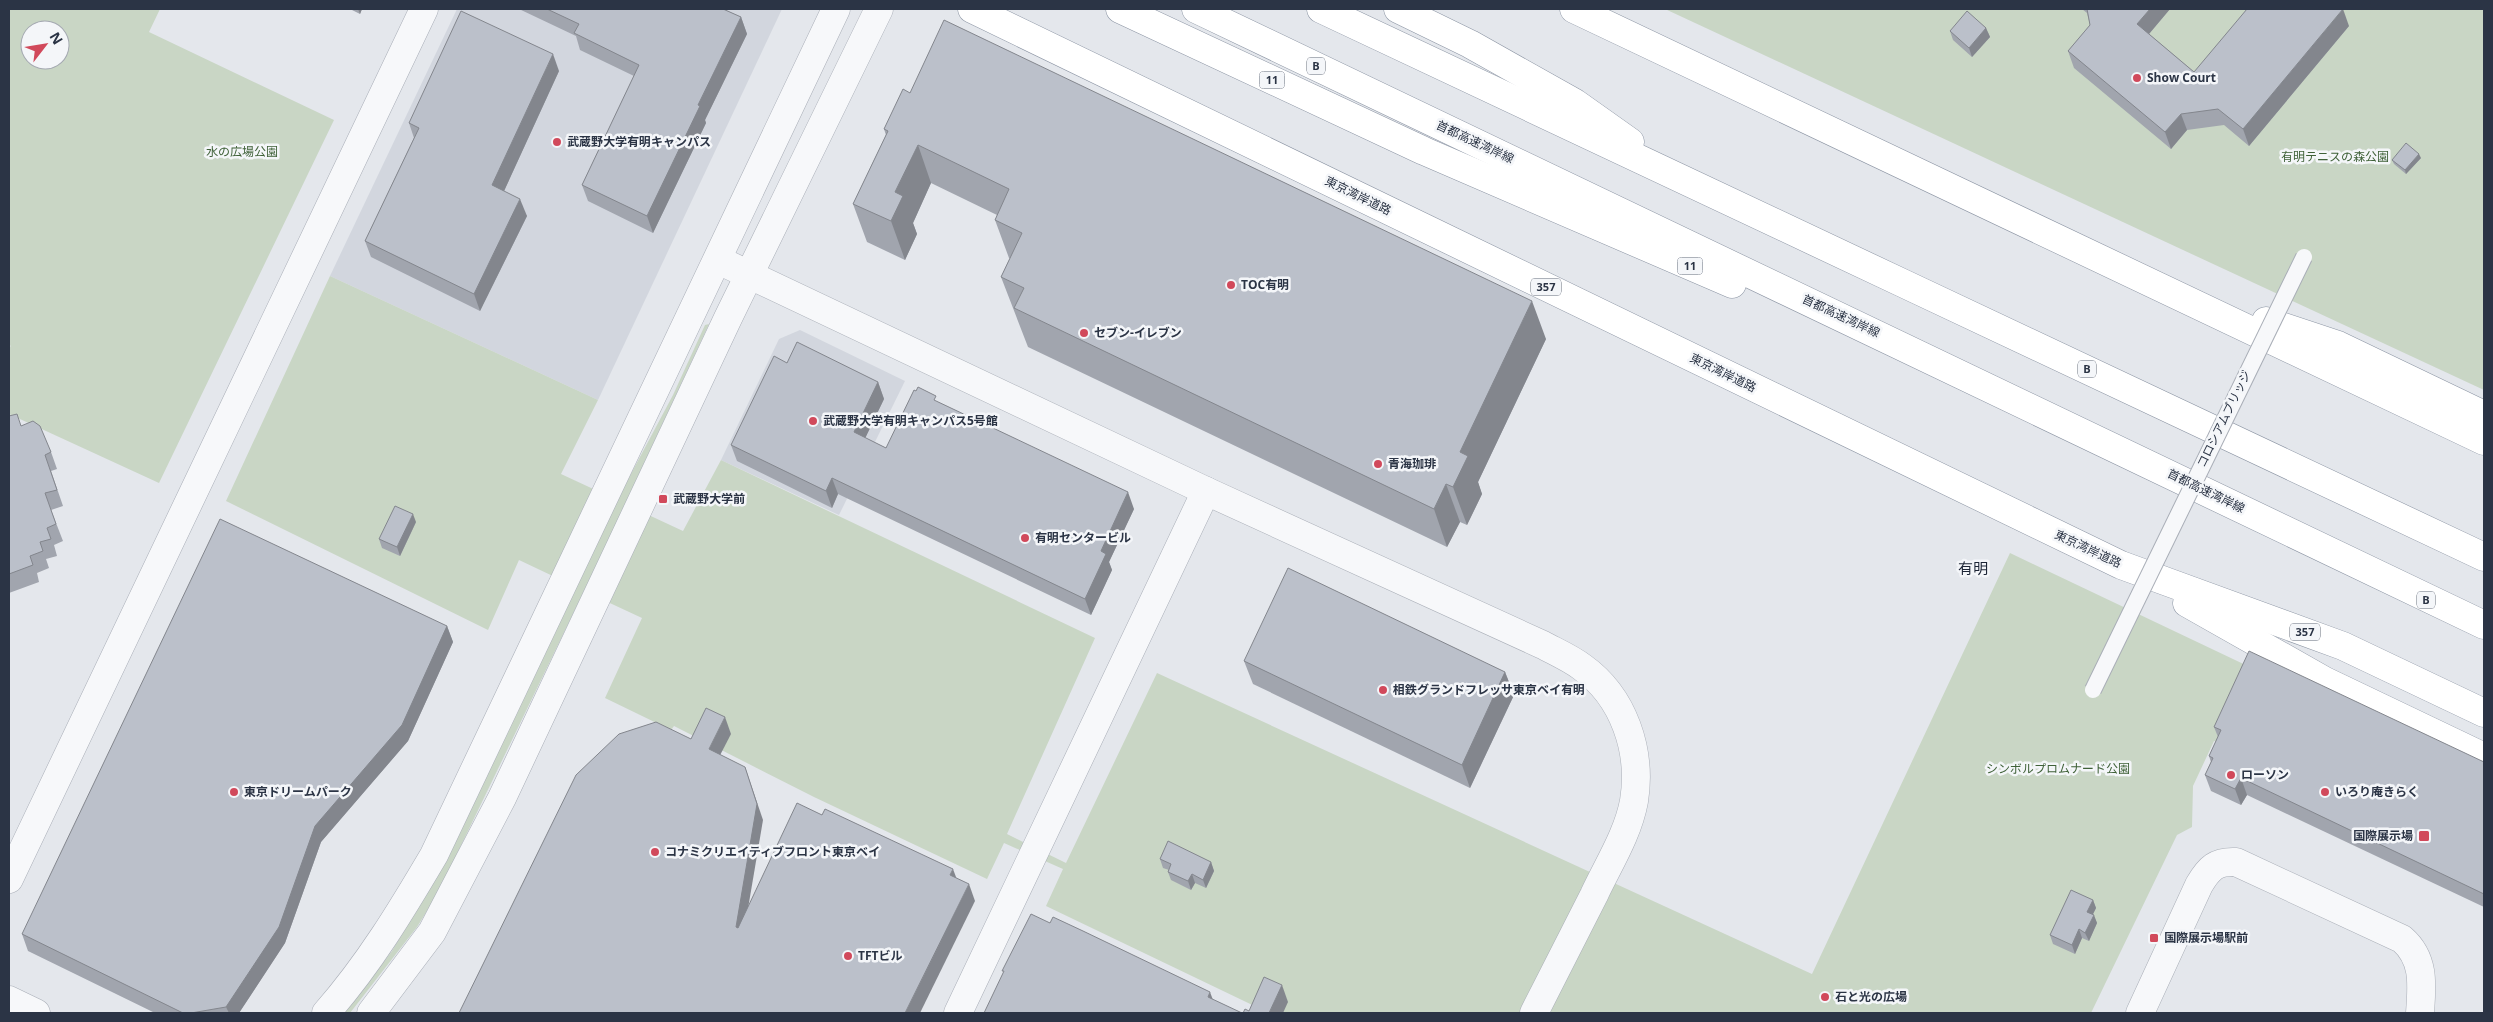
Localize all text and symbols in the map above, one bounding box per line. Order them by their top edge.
north arrow [20,20,70,70]
text: N [45,28,68,48]
road number: B [1307,58,1325,74]
place label: Show Court [2147,69,2216,86]
road number: 11 [1260,72,1284,88]
marker: Show Court [2131,72,2143,84]
street label: 首都高速湾岸線 [1434,116,1517,167]
place label: 武蔵野大学有明キャンパス [567,133,711,150]
marker: 武蔵野大学有明キャンパス [551,136,563,148]
park label: 水の広場公園 [206,143,278,160]
park label: 有明テニスの森公園 [2281,148,2389,165]
street label: 東京湾岸道路 [1322,172,1394,219]
road number: 11 [1678,258,1702,274]
place label: TOC有明 [1241,276,1289,293]
road number: 357 [1531,278,1561,296]
marker: TOC有明 [1225,279,1237,291]
street label: 首都高速湾岸線 [1800,290,1883,341]
place label: セブン-イレブン [1094,324,1182,341]
marker: セブン-イレブン [1078,327,1090,339]
street label: 東京湾岸道路 [1687,349,1759,396]
road number: B [2078,360,2096,378]
street label: コロシアムブリッジ [2193,367,2255,470]
place label: 武蔵野大学有明キャンパス5号館 [823,412,998,429]
marker: 武蔵野大学有明キャンパス5号館 [807,415,819,427]
place label: 青海珈琲 [1388,455,1436,472]
marker: 青海珈琲 [1372,458,1384,470]
street label: 首都高速湾岸線 [2165,464,2248,517]
place label: 武蔵野大学前 [673,490,745,507]
marker: 武蔵野大学前 [657,493,669,505]
street label: 東京湾岸道路 [2052,526,2124,571]
place label: 有明センタービル [1035,529,1131,546]
marker: 有明センタービル [1019,532,1031,544]
district label: 有明 [1958,558,1988,578]
road number: B [2417,592,2435,608]
road number: 357 [2290,624,2320,640]
place label: 相鉄グランドフレッサ東京ベイ有明 [1393,681,1585,698]
marker: 相鉄グランドフレッサ東京ベイ有明 [1377,684,1389,696]
park label: シンボルプロムナード公園 [1986,760,2130,777]
place label: ローソン [2241,766,2289,783]
marker: ローソン [2225,769,2237,781]
place label: 東京ドリームパーク [244,783,352,800]
place label: いろり庵きらく [2335,783,2419,800]
marker: 東京ドリームパーク [228,786,240,798]
marker: いろり庵きらく [2319,786,2331,798]
place label: 国際展示場 [2353,827,2413,844]
marker: 国際展示場 [2417,829,2431,843]
place label: コナミクリエイティブフロント東京ベイ [665,843,880,860]
marker: コナミクリエイティブフロント東京ベイ [649,846,661,858]
place label: 国際展示場駅前 [2164,929,2248,946]
marker: 国際展示場駅前 [2148,932,2160,944]
place label: TFTビル [858,947,903,964]
marker: TFTビル [842,950,854,962]
place label: 石と光の広場 [1835,988,1907,1005]
marker: 石と光の広場 [1819,991,1831,1003]

